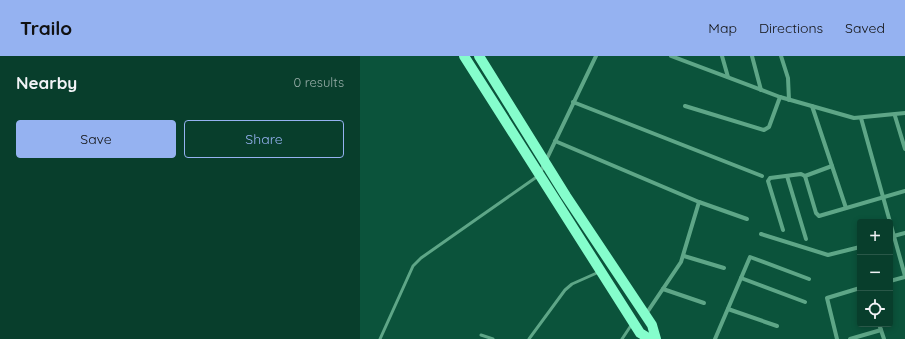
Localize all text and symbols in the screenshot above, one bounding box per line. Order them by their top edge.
text: Trailo [20,16,72,40]
text: Map [708,19,737,37]
text: Directions [759,19,823,37]
text: Saved [845,19,885,37]
text: Nearby [16,72,77,93]
text: 0 results [293,74,344,90]
button: Save [16,120,176,158]
button: Share [184,120,344,158]
map controls [857,219,893,327]
button: + [857,219,893,255]
button: − [857,255,893,291]
button: locate [857,291,893,327]

